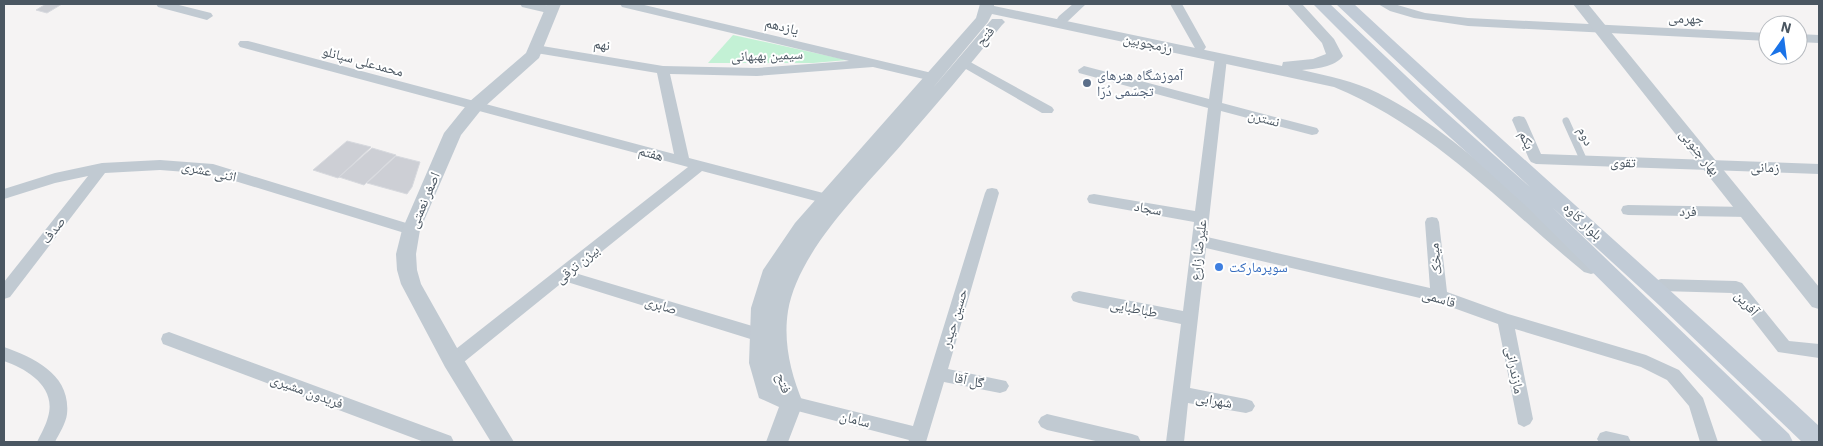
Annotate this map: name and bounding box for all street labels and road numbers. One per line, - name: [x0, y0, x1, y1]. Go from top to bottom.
- street label: جهرمی: [1668, 8, 1704, 28]
- street label: یازدهم: [763, 13, 801, 40]
- street label: فتح: [972, 22, 999, 50]
- street label: رزمجوبین: [1122, 29, 1174, 57]
- street label: نهم: [592, 34, 612, 55]
- street label: محمدعلی سپانلو: [320, 42, 406, 81]
- street label: سیمین بهبهانی: [731, 45, 803, 65]
- street label: نسترن: [1246, 105, 1282, 131]
- street label: دوم: [1573, 123, 1598, 149]
- street label: بهار جنوبی: [1676, 125, 1724, 179]
- street label: یکم: [1514, 128, 1539, 153]
- street label: هفتم: [636, 141, 665, 166]
- street label: تقوی: [1610, 153, 1636, 171]
- street label: اثنی عشری: [180, 156, 238, 186]
- street label: زمانی: [1750, 158, 1780, 176]
- street label: اصغر نعمتی: [404, 169, 444, 231]
- street label: سجاد: [1133, 197, 1163, 219]
- street label: بلوار کاوه: [1559, 198, 1607, 244]
- street label: فرد: [1679, 202, 1697, 220]
- street label: صدف: [37, 213, 69, 247]
- street label: علیرضا زارع: [1185, 218, 1212, 282]
- street label: بیژن ترقی: [551, 241, 603, 287]
- street label: میخک: [1424, 242, 1446, 276]
- street label: قاسمی: [1420, 285, 1458, 311]
- street label: حسین حیدر: [936, 286, 972, 351]
- street label: آفرین: [1731, 287, 1763, 320]
- street label: صابری: [643, 292, 679, 318]
- street label: طباطبایی: [1109, 295, 1159, 321]
- street label: مازندرانی: [1502, 345, 1528, 395]
- street label: گل آقا: [952, 368, 986, 392]
- street label: فریدون مشیری: [268, 370, 346, 413]
- street label: فتح: [771, 370, 796, 396]
- street label: شهرابی: [1194, 388, 1234, 412]
- street label: سامان: [838, 407, 872, 431]

